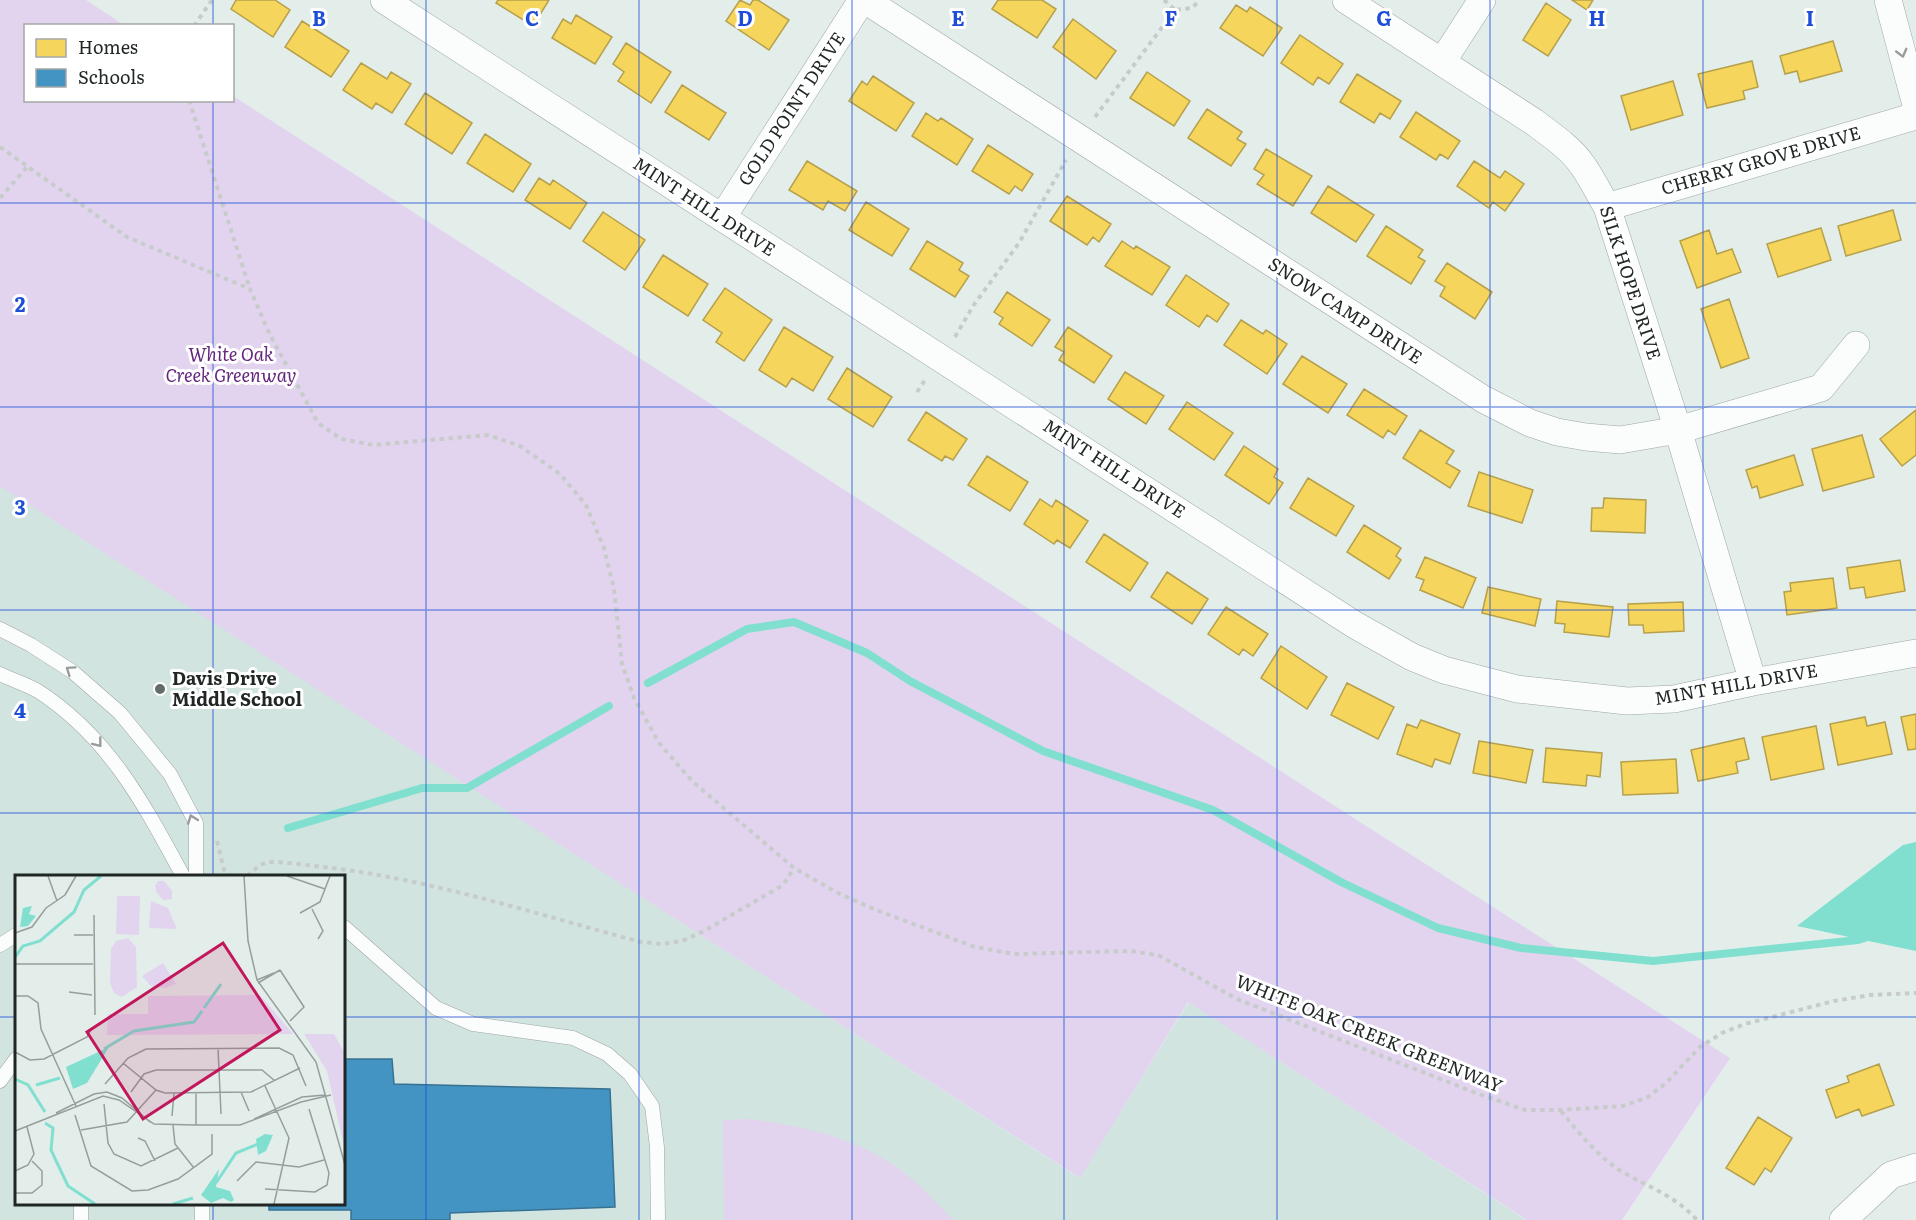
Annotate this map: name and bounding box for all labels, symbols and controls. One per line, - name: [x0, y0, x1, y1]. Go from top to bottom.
- text: B: [312, 2, 326, 32]
- text: C: [525, 2, 539, 32]
- text: D: [737, 2, 753, 32]
- text: E: [951, 2, 965, 32]
- text: F: [1165, 2, 1178, 32]
- text: G: [1376, 2, 1392, 32]
- text: H: [1589, 2, 1605, 32]
- text: I: [1806, 2, 1814, 32]
- legend: [24, 24, 234, 102]
- street label: GOLD POINT DRIVE: [731, 26, 851, 191]
- text: Homes: [78, 33, 138, 60]
- one-way arrow: [1895, 47, 1907, 57]
- text: Schools: [78, 63, 144, 90]
- street label: CHERRY GROVE DRIVE: [1658, 118, 1864, 201]
- street label: MINT HILL DRIVE: [628, 149, 781, 262]
- street label: SILK HOPE DRIVE: [1594, 202, 1669, 363]
- street label: SNOW CAMP DRIVE: [1263, 250, 1428, 370]
- text: 2: [15, 288, 26, 318]
- park label: White Oak Creek Greenway: [165, 340, 297, 388]
- street label: MINT HILL DRIVE: [1038, 411, 1191, 524]
- text: 3: [14, 491, 26, 521]
- street label: MINT HILL DRIVE: [1652, 656, 1819, 711]
- place label: Davis Drive Middle School: [172, 664, 302, 712]
- one-way arrow: [65, 667, 76, 678]
- marker: Davis Drive Middle School: [153, 682, 167, 696]
- text: 4: [14, 694, 26, 724]
- one-way arrow: [91, 736, 102, 747]
- one-way arrow: [187, 814, 199, 825]
- inset map: [15, 875, 345, 1205]
- street label: WHITE OAK CREEK GREENWAY: [1232, 967, 1507, 1099]

